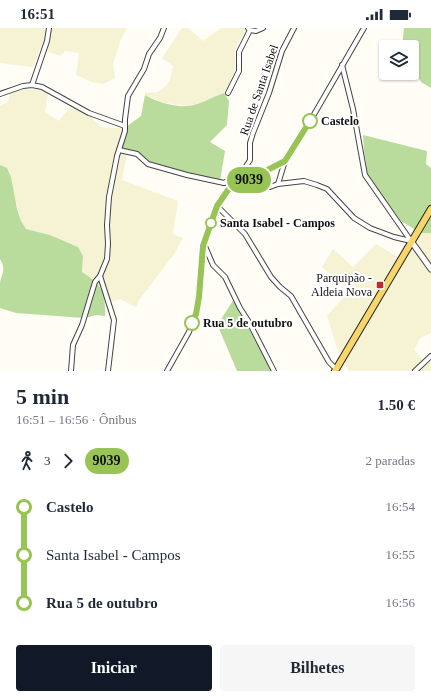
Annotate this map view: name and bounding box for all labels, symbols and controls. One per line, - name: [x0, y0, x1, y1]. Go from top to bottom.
- text: 16:51: [20, 6, 55, 22]
- map controls: [379, 40, 419, 80]
- button: layers: [379, 40, 419, 80]
- street label: Rua de Santa Isabel: [237, 42, 281, 137]
- marker: Castelo: [302, 113, 318, 129]
- place label: Castelo: [321, 114, 359, 128]
- line badge: 9039: [221, 167, 277, 193]
- text: 9039: [235, 172, 263, 187]
- place label: Santa Isabel - Campos: [220, 216, 335, 230]
- marker: Santa Isabel - Campos: [205, 217, 217, 229]
- place label: Parquipão - Aldeia Nova: [311, 271, 373, 299]
- marker: Parquipão - Aldeia Nova: [375, 280, 385, 290]
- marker: Rua 5 de outubro: [184, 315, 200, 331]
- place label: Rua 5 de outubro: [203, 316, 292, 330]
- text: 5 min: [16, 384, 69, 409]
- text: 1.50 €: [378, 397, 415, 413]
- text: 16:51 – 16:56 · Ônibus: [16, 412, 137, 427]
- icon: walk: [16, 450, 38, 472]
- icon: forward: [57, 450, 79, 472]
- text: 3: [44, 453, 51, 468]
- text: 9039: [93, 453, 121, 468]
- text: 2 paradas: [366, 453, 415, 468]
- text: Castelo: [46, 499, 94, 515]
- text: 16:54: [385, 499, 415, 514]
- text: Santa Isabel - Campos: [46, 547, 181, 563]
- text: 16:55: [385, 547, 415, 562]
- text: Rua 5 de outubro: [46, 595, 158, 611]
- text: 16:56: [385, 595, 415, 610]
- button: Iniciar: [16, 645, 212, 691]
- button: Bilhetes: [220, 645, 415, 691]

